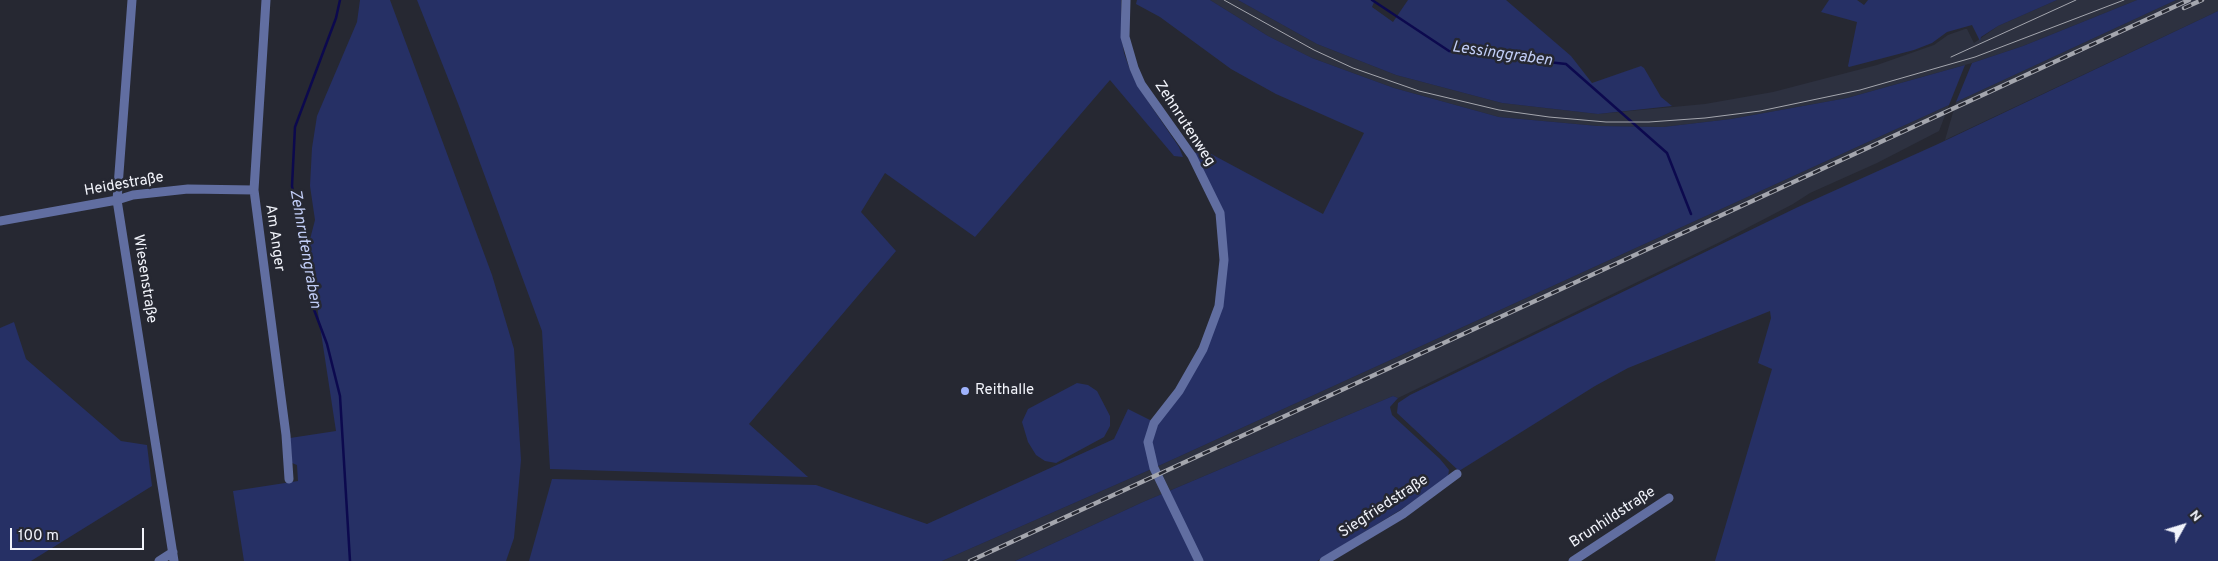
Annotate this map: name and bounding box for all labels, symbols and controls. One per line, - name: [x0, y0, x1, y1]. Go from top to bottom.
- water label: Lessinggraben: [1451, 38, 1553, 72]
- street label: Zehnrutenweg: [1150, 78, 1218, 170]
- street label: Heidestraße: [83, 169, 165, 201]
- water label: Zehnrutengraben: [284, 188, 324, 310]
- street label: Am Anger: [260, 203, 288, 273]
- street label: Wiesenstraße: [128, 233, 160, 325]
- place label: Reithalle: [975, 382, 1034, 400]
- marker: Reithalle: [959, 385, 971, 397]
- street label: Siegfriedstraße: [1336, 471, 1432, 543]
- street label: Brunhildstraße: [1567, 484, 1659, 552]
- north arrow: [2158, 501, 2208, 551]
- text: N: [2185, 507, 2205, 526]
- scale bar: [12, 518, 146, 550]
- text: 100 m: [18, 527, 59, 546]

